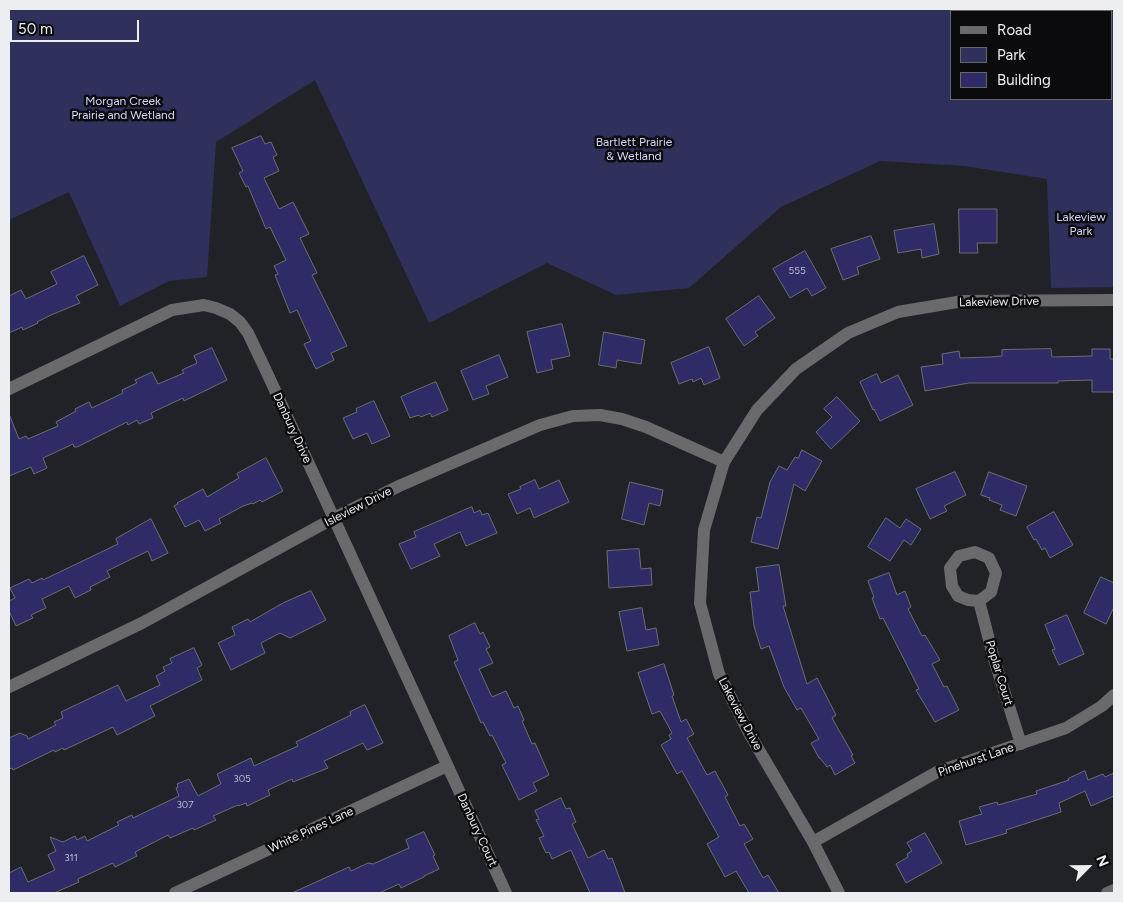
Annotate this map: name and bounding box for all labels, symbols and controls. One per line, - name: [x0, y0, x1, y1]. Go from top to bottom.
- scale bar: [12, 10, 141, 42]
- legend: [950, 10, 1113, 100]
- text: 50 m: [18, 20, 53, 38]
- text: Road: [997, 21, 1032, 39]
- text: Park: [997, 46, 1026, 64]
- text: Building: [997, 71, 1051, 89]
- park label: Morgan Creek Prairie and Wetland: [71, 94, 175, 122]
- park label: Bartlett Prairie & Wetland: [596, 135, 672, 163]
- park label: Lakeview Park: [1056, 210, 1106, 238]
- house number: 555: [788, 265, 806, 277]
- street label: Lakeview Drive: [959, 294, 1039, 310]
- street label: Danbury Drive: [269, 391, 315, 465]
- street label: Isleview Drive: [322, 484, 394, 530]
- street label: Poplar Court: [982, 639, 1016, 707]
- street label: Lakeview Drive: [715, 675, 765, 753]
- street label: Pinehurst Lane: [936, 740, 1016, 780]
- house number: 305: [233, 773, 251, 785]
- street label: Danbury Court: [454, 791, 500, 869]
- house number: 307: [176, 799, 194, 811]
- street label: White Pines Lane: [266, 804, 356, 856]
- north arrow: [1063, 842, 1113, 892]
- house number: 311: [64, 852, 78, 864]
- text: N: [1092, 853, 1112, 869]

